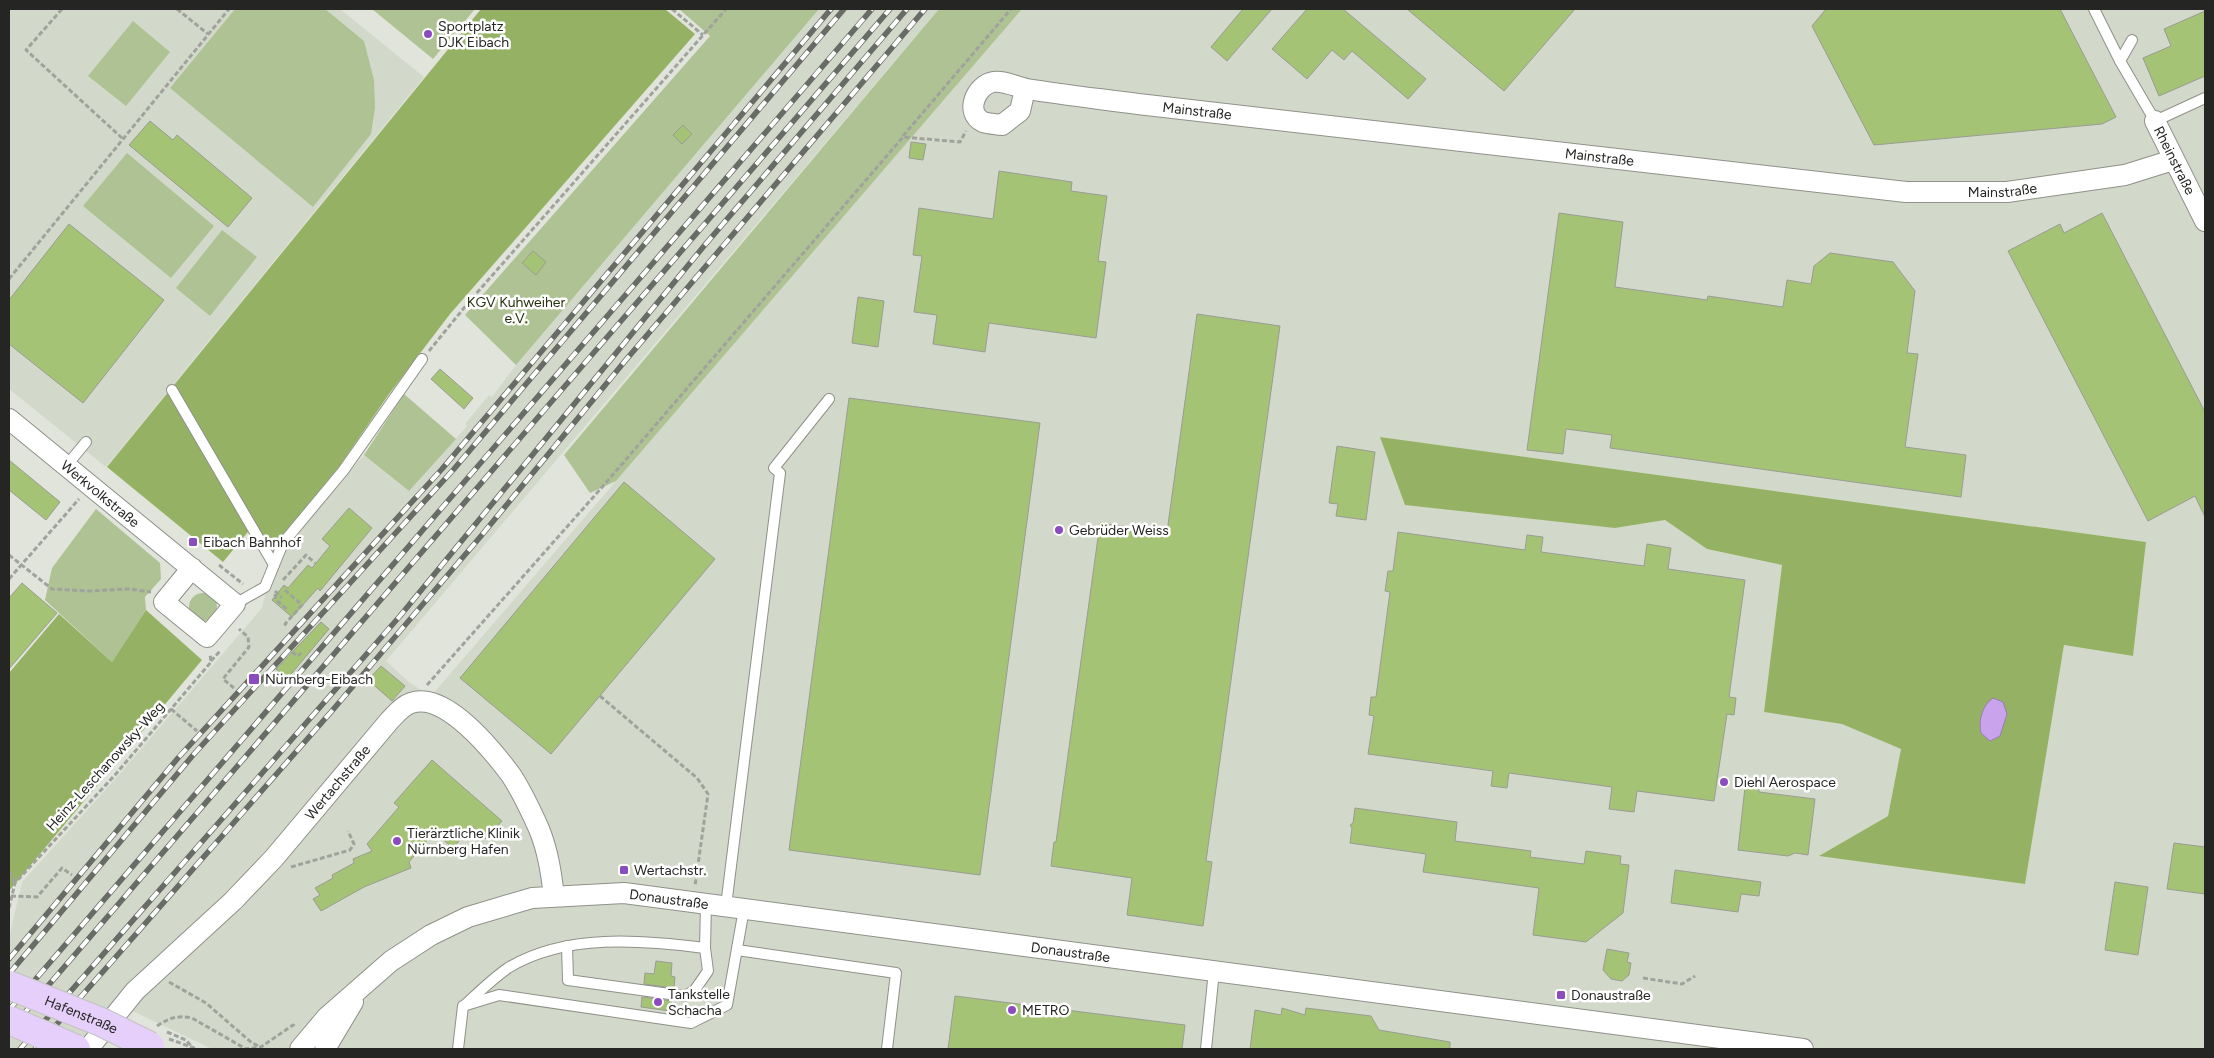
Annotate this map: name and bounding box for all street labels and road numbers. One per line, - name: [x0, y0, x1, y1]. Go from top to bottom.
- street label: Mainstraße: [1162, 99, 1233, 124]
- street label: Rheinstraße: [2150, 123, 2199, 198]
- street label: Mainstraße: [1564, 145, 1635, 170]
- street label: Mainstraße: [1968, 180, 2038, 201]
- street label: Werkvolkstraße: [57, 457, 143, 531]
- street label: Heinz-Leschanowsky-Weg: [43, 698, 168, 834]
- street label: Wertachstraße: [302, 742, 374, 823]
- street label: Donaustraße: [628, 886, 710, 913]
- street label: Donaustraße: [1030, 939, 1111, 966]
- street label: Hafenstraße: [42, 992, 121, 1038]

